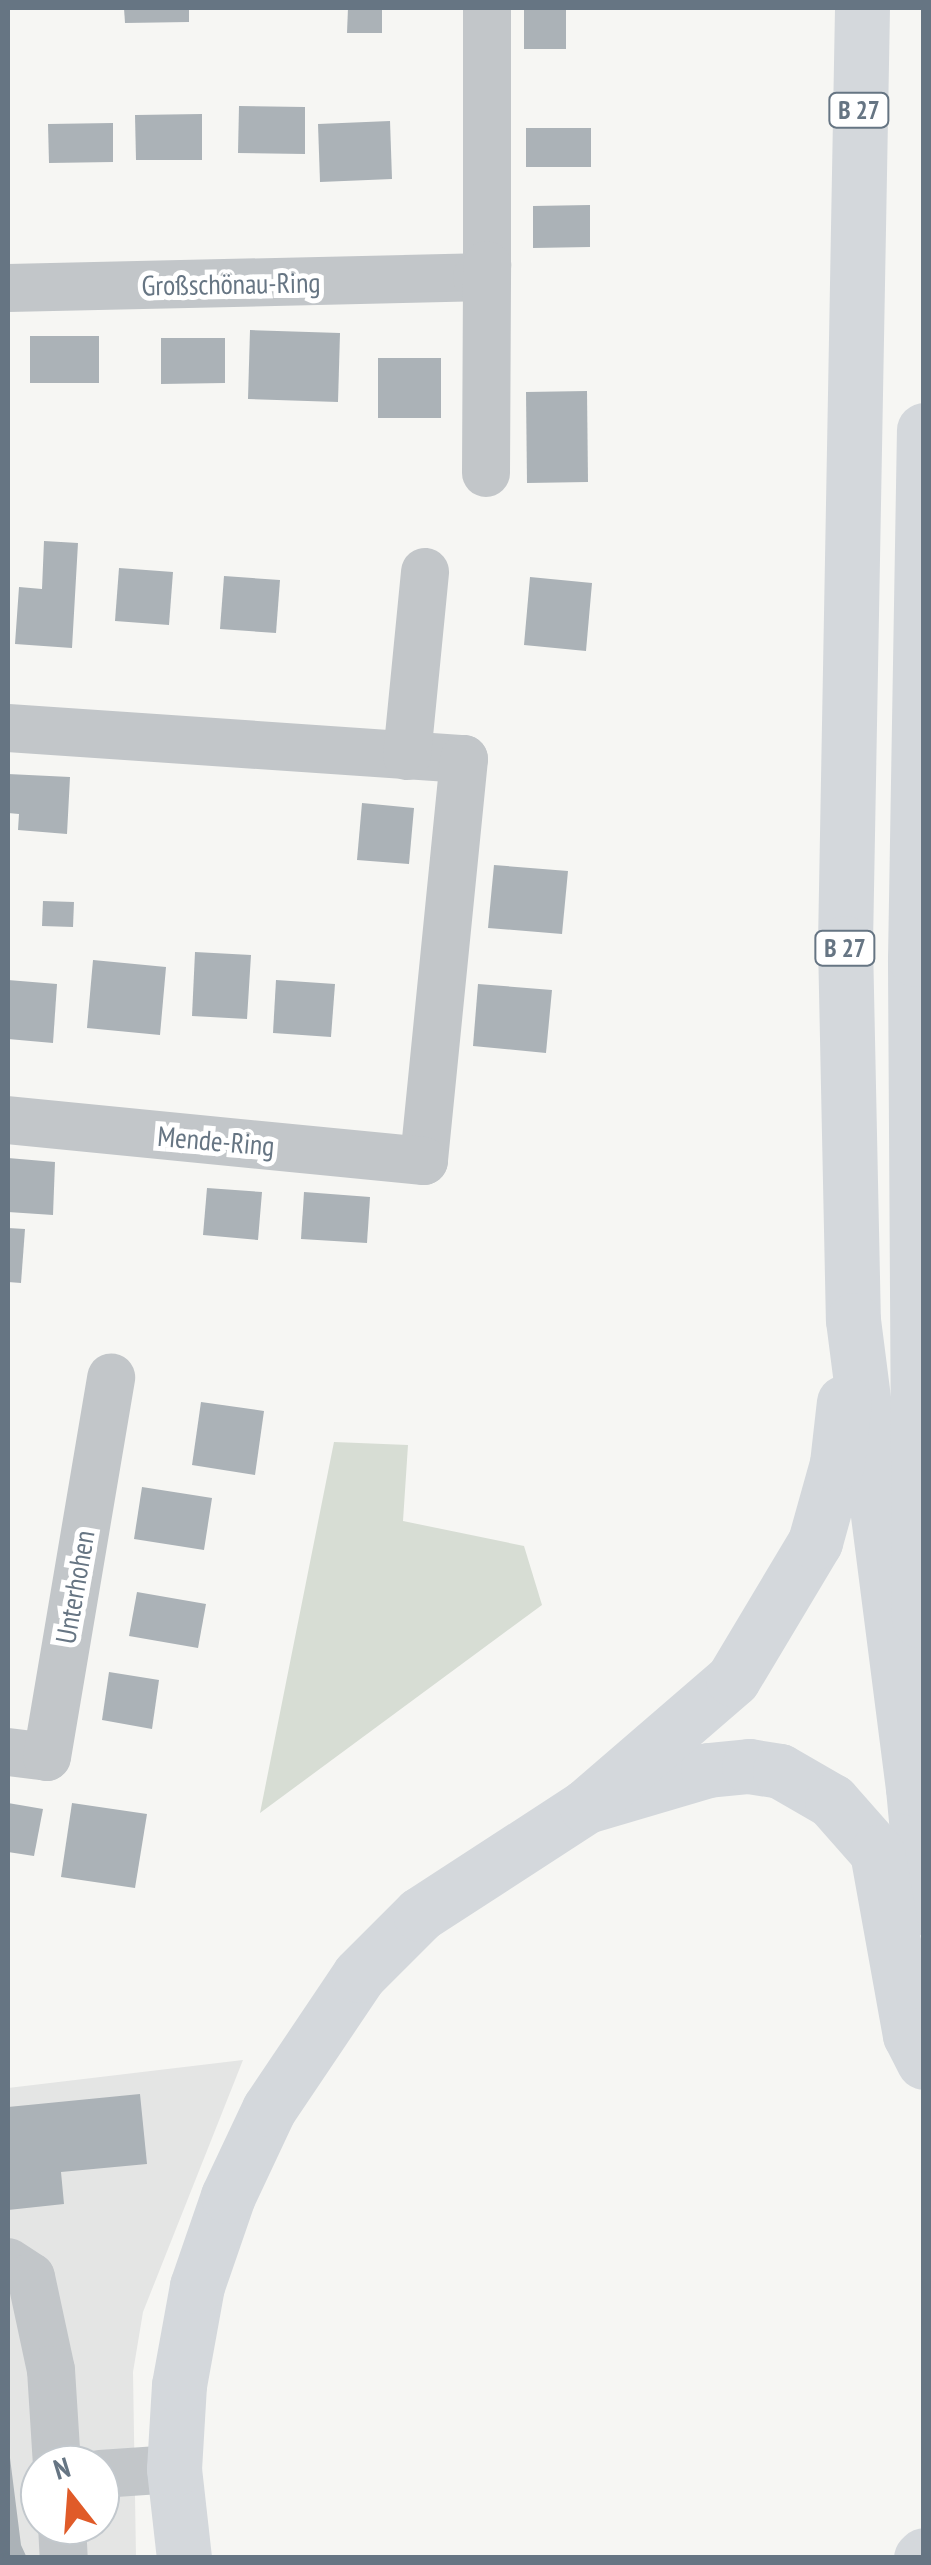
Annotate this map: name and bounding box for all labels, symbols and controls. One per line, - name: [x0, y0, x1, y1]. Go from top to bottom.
- road number: B 27: [826, 90, 892, 130]
- street label: Großschönau-Ring: [141, 266, 321, 302]
- road number: B 27: [812, 928, 878, 968]
- street label: Mende-Ring: [156, 1119, 276, 1163]
- street label: Unterhohen: [49, 1528, 101, 1646]
- north arrow: [20, 2445, 120, 2545]
- text: N: [49, 2448, 74, 2488]

